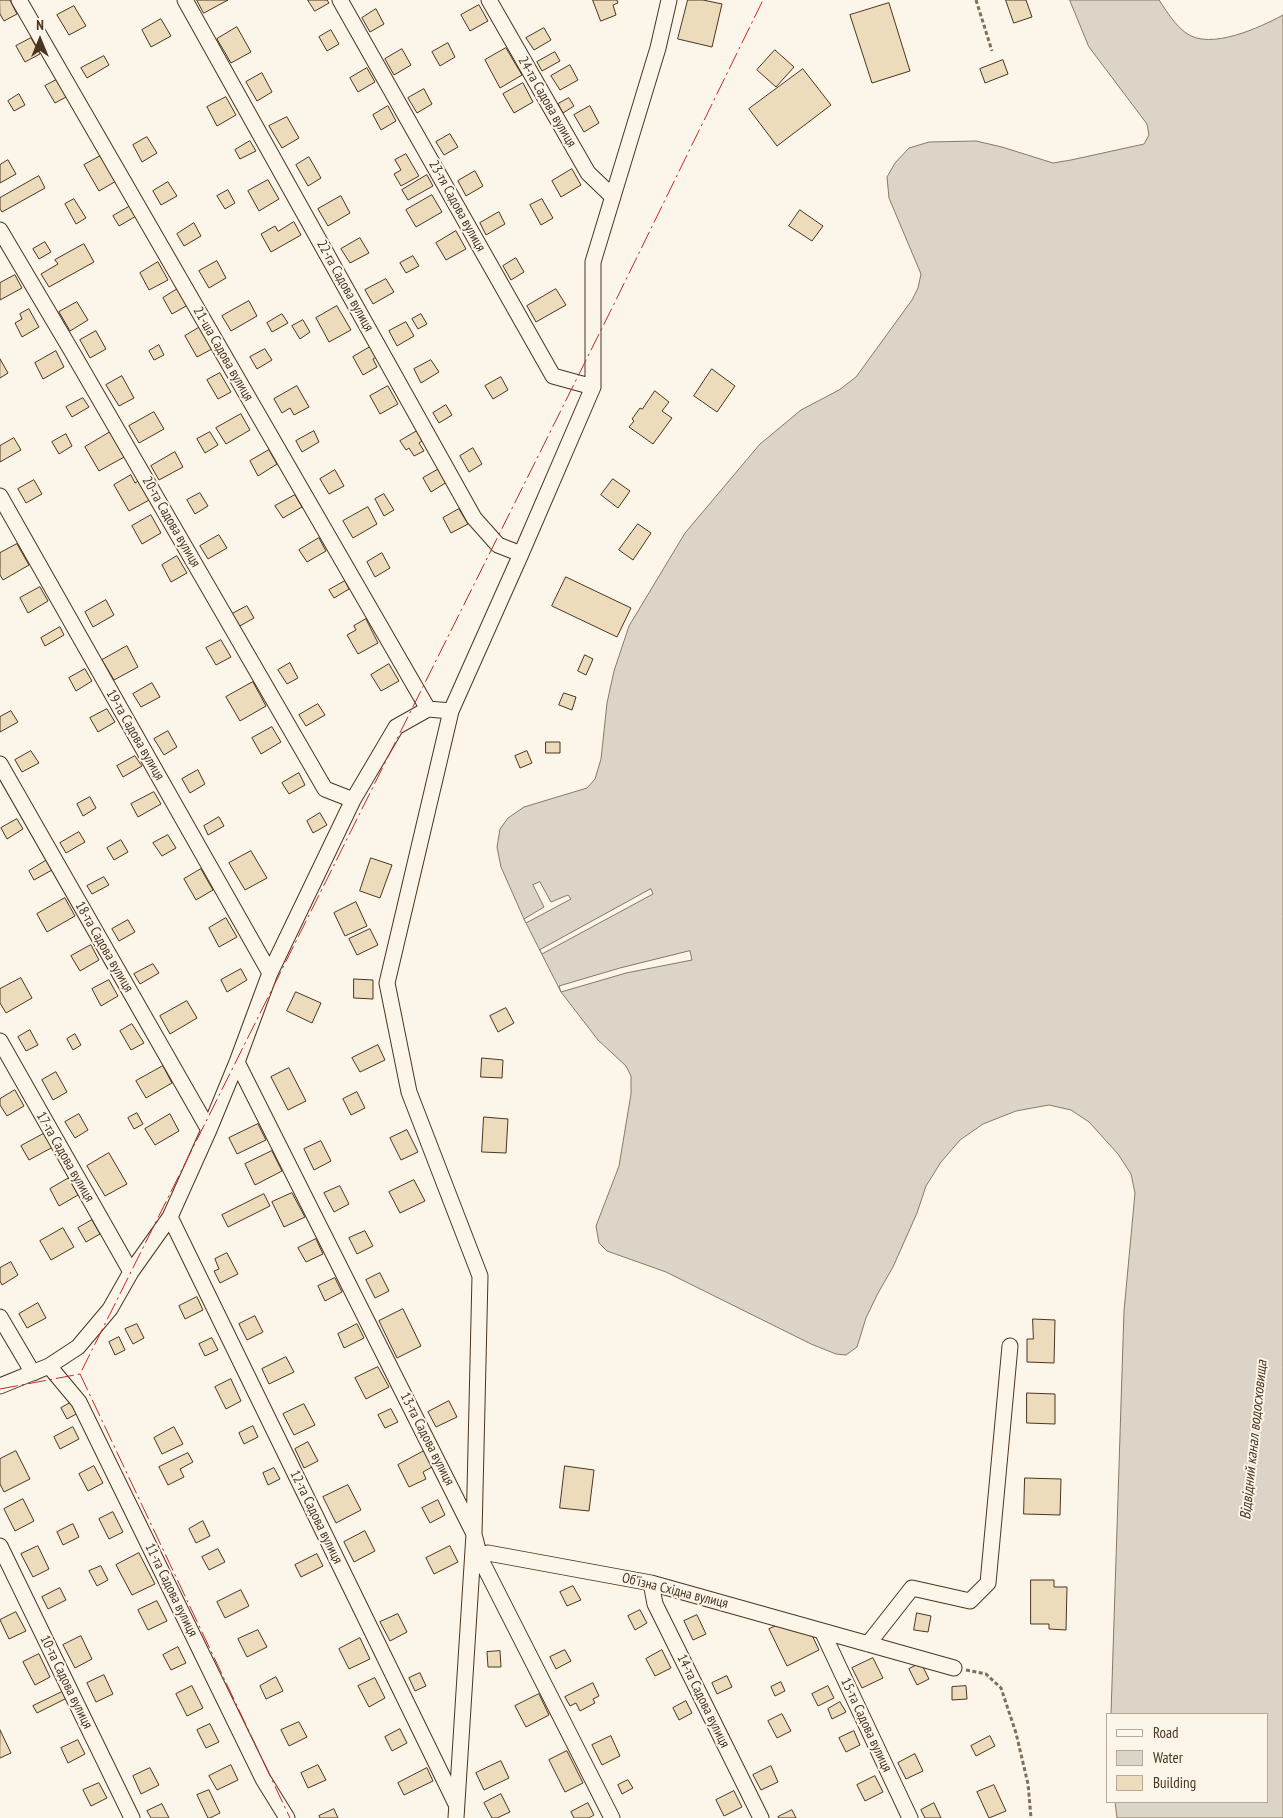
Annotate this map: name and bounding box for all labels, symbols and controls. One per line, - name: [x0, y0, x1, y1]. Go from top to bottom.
- north arrow: [15, 15, 65, 65]
- text: N: [36, 16, 44, 34]
- street label: 24-та Садова вулиця: [514, 54, 580, 150]
- street label: 23-тя Садова вулиця: [425, 157, 489, 255]
- street label: 22-га Садова вулиця: [313, 237, 377, 335]
- street label: 21-ша Садова вулиця: [189, 304, 257, 404]
- street label: 20-та Садова вулиця: [138, 474, 204, 570]
- street label: 19-та Садова вулиця: [102, 687, 168, 783]
- street label: 18-та Садова вулиця: [71, 899, 137, 995]
- street label: 17-та Садова вулиця: [32, 1109, 98, 1205]
- water label: Відвідний канал водосховища: [1237, 1359, 1271, 1521]
- street label: 13-та Садова вулиця: [396, 1390, 458, 1488]
- street label: 12-та Садова вулиця: [286, 1467, 346, 1567]
- street label: 11-та Садова вулиця: [141, 1540, 201, 1640]
- street label: Обʼїзна Східна вулиця: [620, 1570, 730, 1612]
- street label: 10-та Садова вулиця: [36, 1632, 96, 1732]
- street label: 14-та Садова вулиця: [673, 1651, 733, 1751]
- street label: 15-та Садова вулиця: [837, 1675, 895, 1775]
- legend: [1106, 1713, 1268, 1803]
- text: Road: [1153, 1723, 1179, 1742]
- text: Water: [1153, 1748, 1183, 1767]
- text: Building: [1153, 1773, 1196, 1792]

